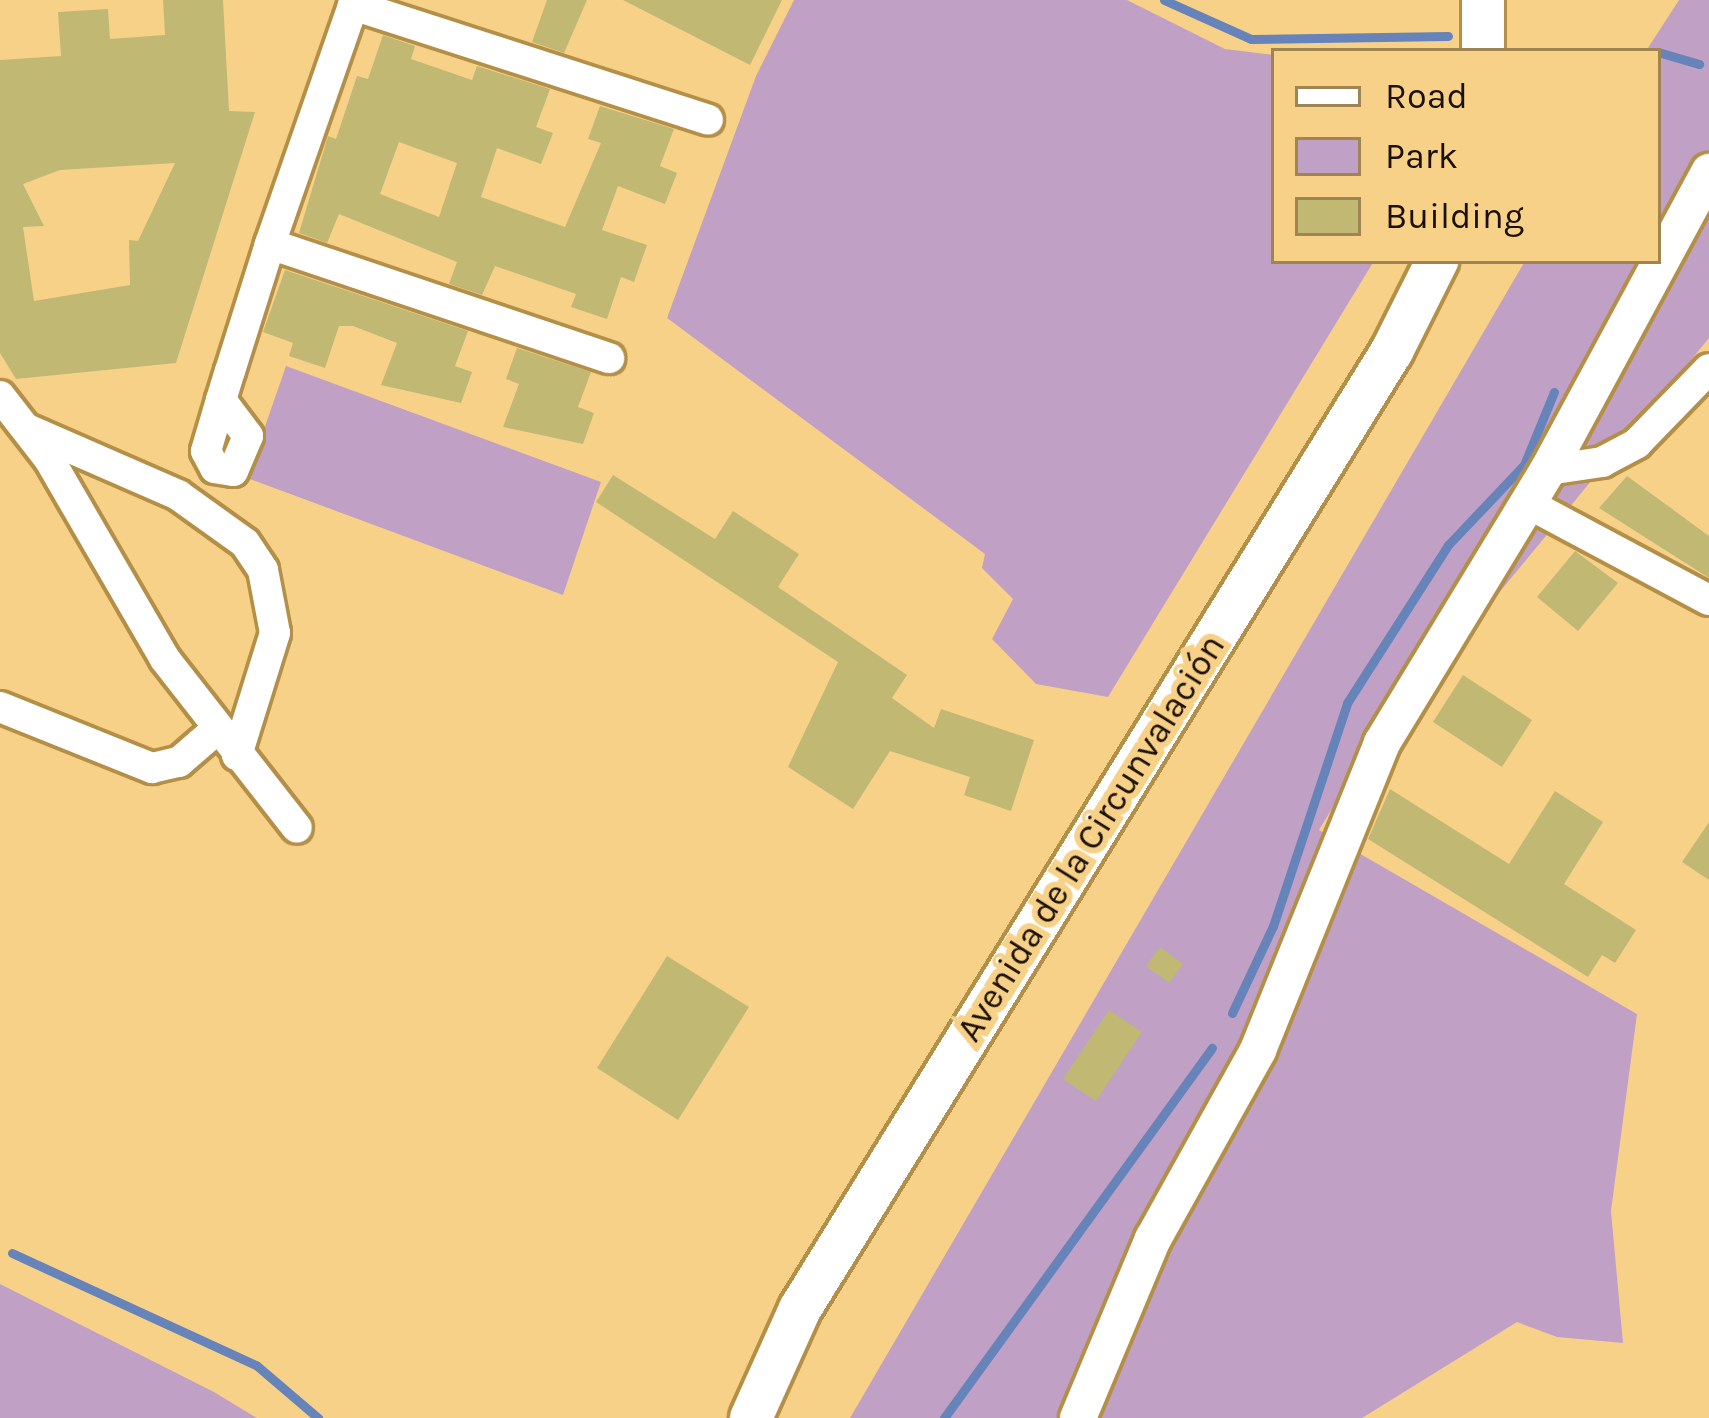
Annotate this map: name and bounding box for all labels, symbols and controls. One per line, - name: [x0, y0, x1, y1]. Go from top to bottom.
- legend: [1271, 48, 1661, 264]
- text: Road: [1385, 75, 1468, 117]
- text: Park: [1385, 135, 1458, 177]
- text: Building: [1385, 195, 1524, 237]
- street label: Avenida de la Circunvalación: [948, 626, 1234, 1050]

